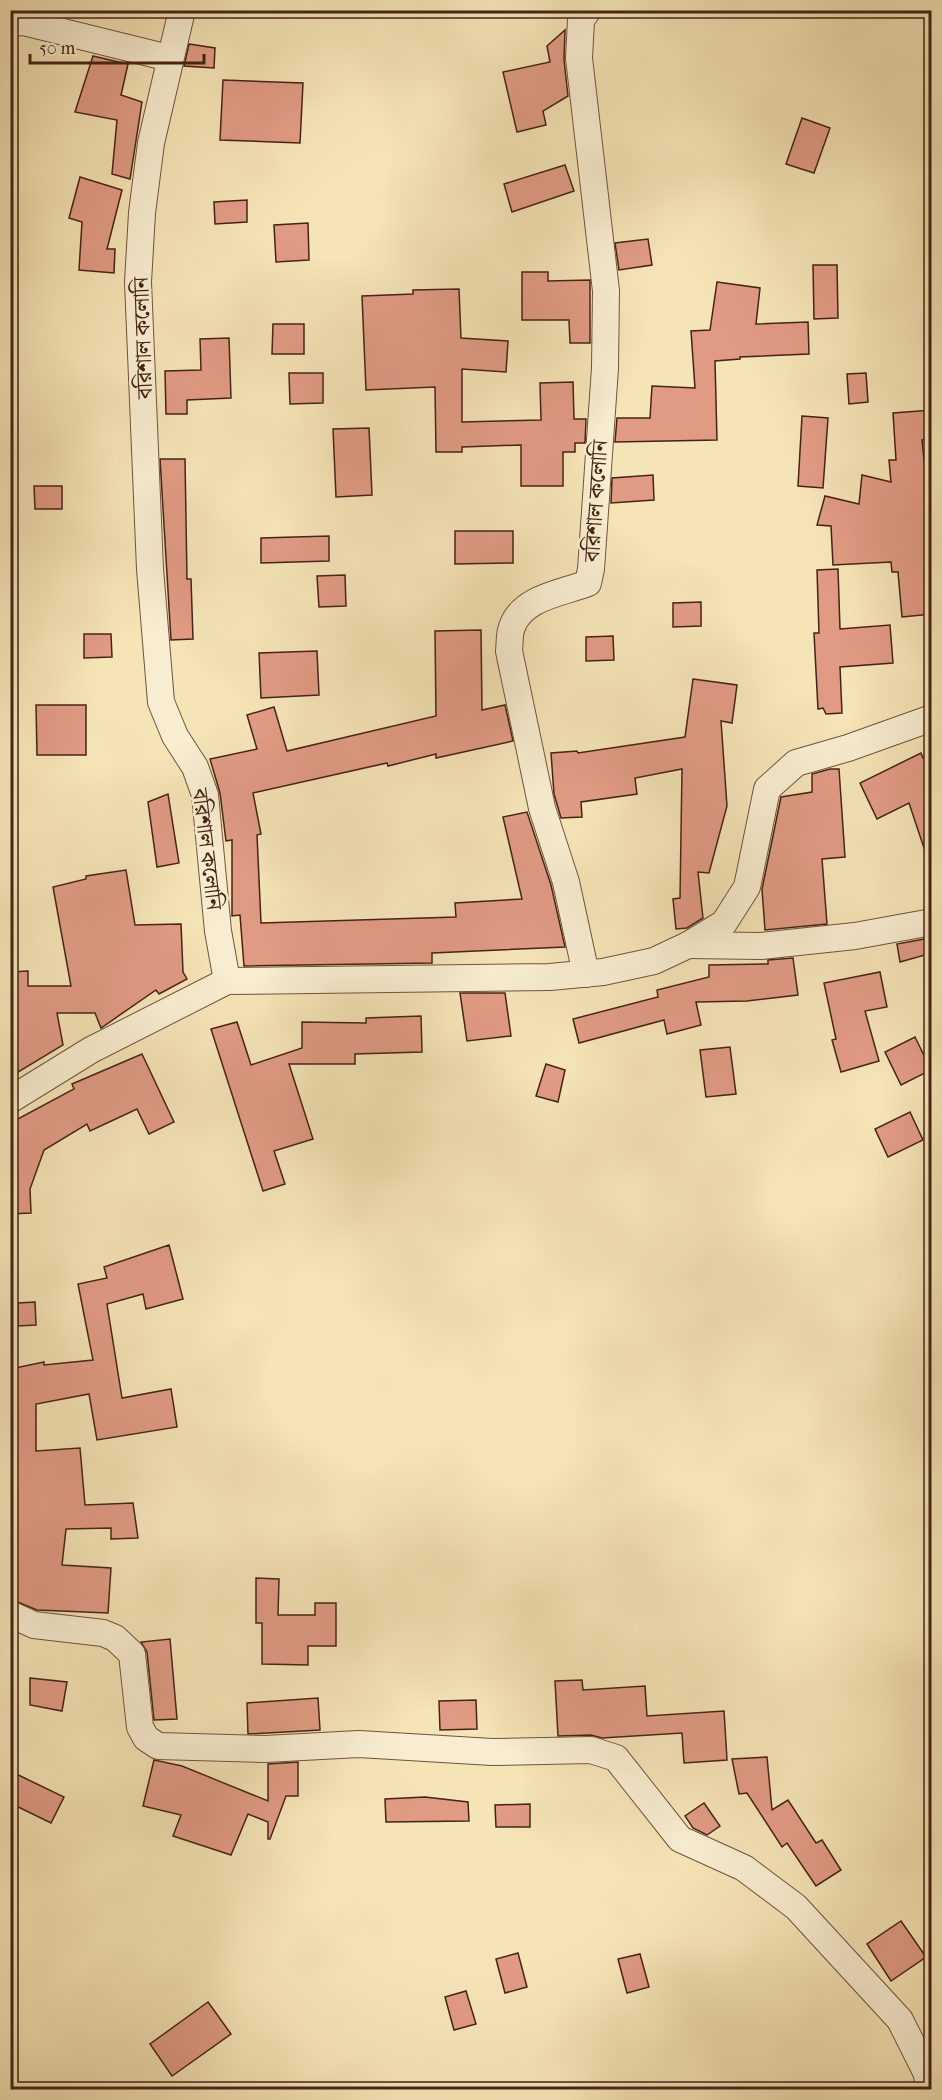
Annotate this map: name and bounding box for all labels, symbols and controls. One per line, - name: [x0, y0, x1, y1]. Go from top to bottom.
- scale bar: [30, 27, 204, 65]
- text: 50 m: [39, 38, 76, 59]
- street label: বরিশাল কলোনি: [127, 275, 158, 401]
- street label: বরিশাল কলোনি: [578, 438, 613, 564]
- street label: বরিশাল কলোনি: [187, 786, 229, 913]

